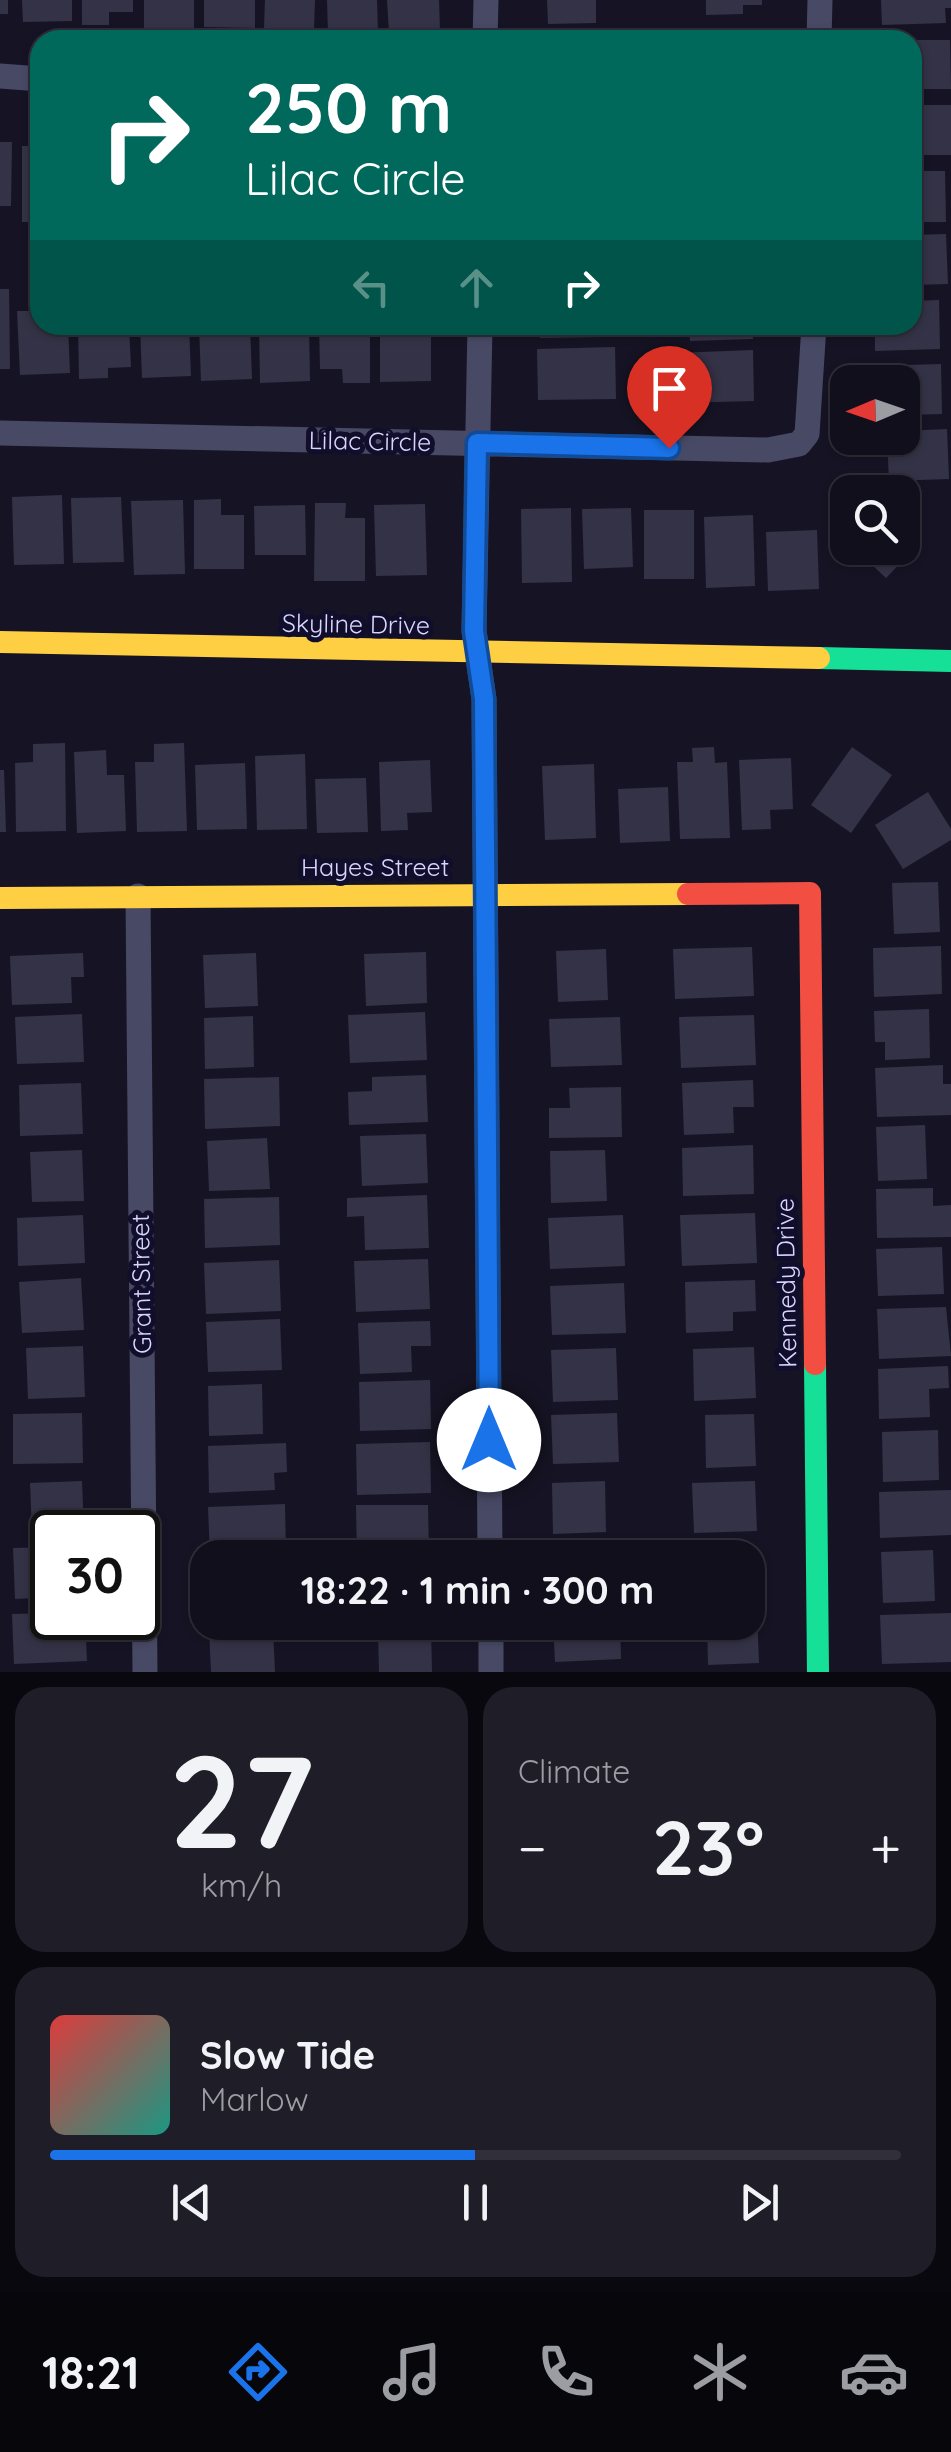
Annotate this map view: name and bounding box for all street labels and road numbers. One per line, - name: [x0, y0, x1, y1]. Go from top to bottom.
- street label: Lilac Circle: [308, 424, 432, 457]
- street label: Skyline Drive: [282, 607, 430, 640]
- street label: Hayes Street: [301, 851, 449, 882]
- street label: Kennedy Drive: [769, 1198, 802, 1368]
- street label: Grant Street: [124, 1214, 157, 1354]

